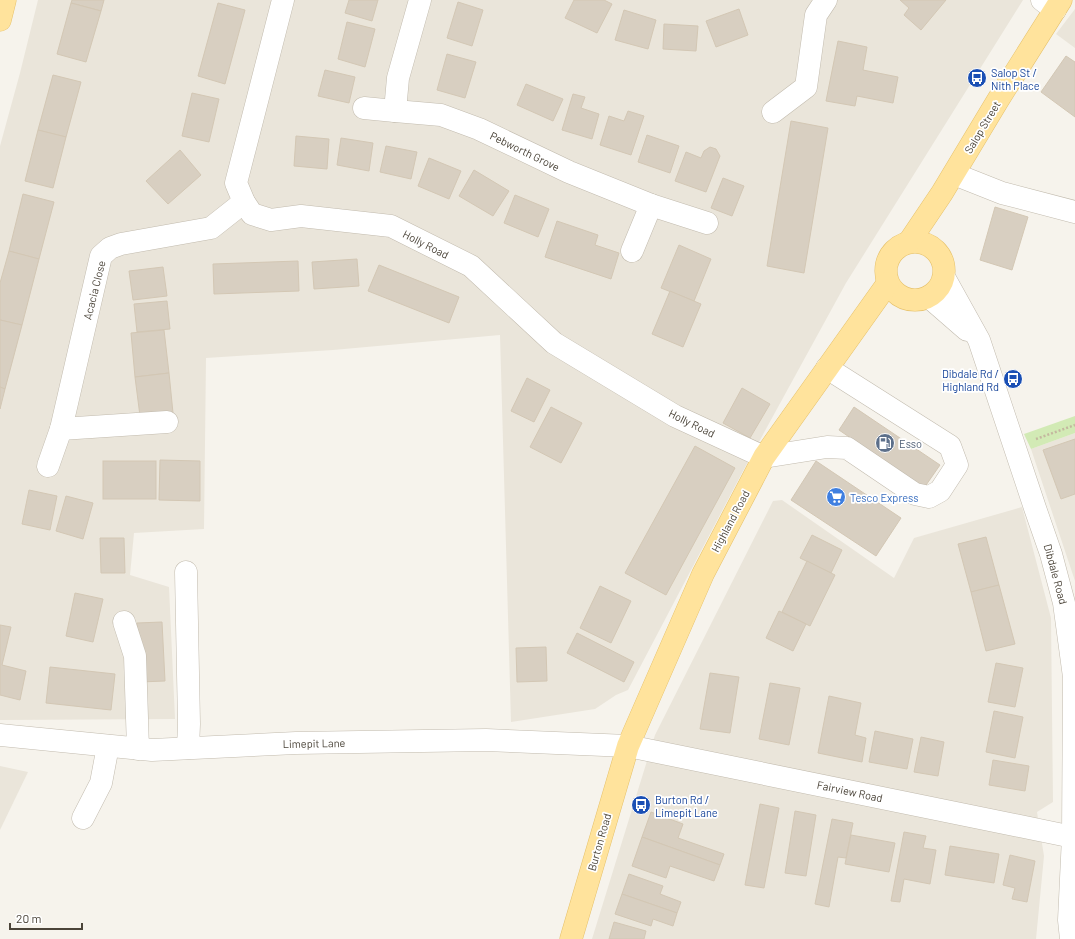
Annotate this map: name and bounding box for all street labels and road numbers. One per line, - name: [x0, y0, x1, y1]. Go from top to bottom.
- street label: Salop Street: [961, 98, 1003, 156]
- street label: Pebworth Grove: [488, 129, 562, 173]
- street label: Holly Road: [401, 227, 451, 261]
- street label: Acacia Close: [80, 259, 108, 321]
- street label: Holly Road: [667, 406, 717, 440]
- street label: Highland Road: [708, 488, 752, 554]
- street label: Dibdale Road: [1042, 542, 1070, 606]
- street label: Limepit Lane: [283, 736, 346, 750]
- street label: Fairview Road: [816, 778, 884, 804]
- street label: Burton Road: [585, 812, 613, 872]

